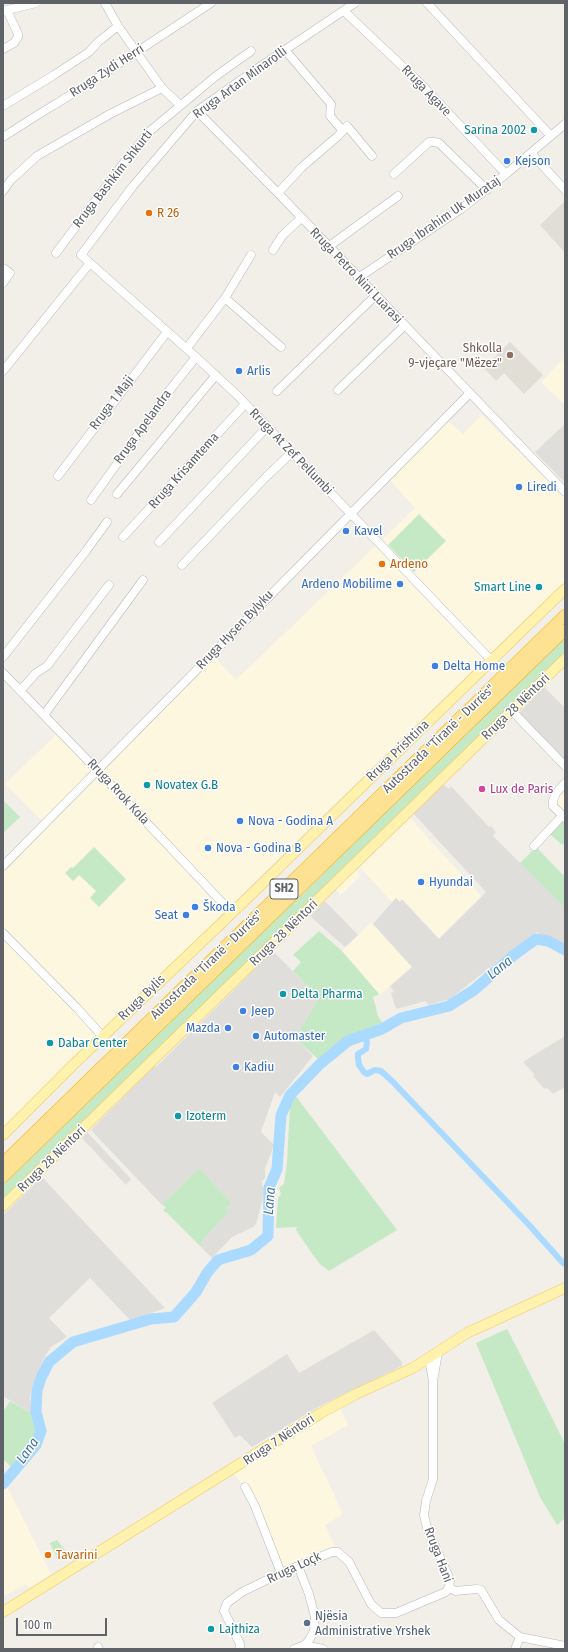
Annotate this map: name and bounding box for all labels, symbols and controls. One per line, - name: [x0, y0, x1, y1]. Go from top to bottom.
- street label: Rruga Zydi Herri: [67, 41, 147, 101]
- street label: Rruga Artan Minarolli: [190, 44, 290, 122]
- street label: Rruga Agave: [398, 62, 454, 120]
- place label: Sarina 2002: [464, 122, 526, 138]
- marker: Sarina 2002: [529, 125, 539, 135]
- street label: Rruga Bashkim Shkurti: [70, 127, 156, 231]
- place label: Kejson: [515, 153, 551, 169]
- marker: Kejson: [502, 156, 512, 166]
- street label: Rruga Ibrahim Uk Murataj: [384, 173, 504, 263]
- place label: R 26: [157, 205, 179, 221]
- marker: R 26: [144, 208, 154, 218]
- street label: Rruga Petro Nini Luarasi: [306, 225, 406, 327]
- place label: Shkolla 9-vjeçare "Mëzez": [408, 340, 502, 371]
- marker: Shkolla 9-vjeçare "Mëzez": [505, 350, 515, 360]
- place label: Arlis: [247, 363, 271, 379]
- marker: Arlis: [234, 366, 244, 376]
- street label: Rruga 1 Maji: [87, 373, 137, 433]
- street label: Rruga Apelandra: [111, 387, 175, 467]
- street label: Rruga At Zef Pellumbi: [246, 406, 336, 498]
- street label: Rruga Krisamtema: [146, 430, 222, 512]
- place label: Liredi: [527, 479, 557, 495]
- marker: Liredi: [514, 482, 524, 492]
- place label: Kavel: [354, 523, 383, 539]
- marker: Kavel: [341, 526, 351, 536]
- place label: Ardeno: [390, 556, 428, 572]
- marker: Ardeno: [377, 559, 387, 569]
- place label: Ardeno Mobilime: [301, 576, 392, 592]
- marker: Ardeno Mobilime: [395, 579, 405, 589]
- place label: Smart Line: [474, 579, 531, 595]
- marker: Smart Line: [534, 582, 544, 592]
- street label: Rruga Hysen Bylyku: [193, 587, 277, 673]
- place label: Delta Home: [443, 658, 505, 674]
- marker: Delta Home: [430, 661, 440, 671]
- street label: Rruga 28 Nëntori: [479, 671, 553, 743]
- street label: Autostrada "Tiranë - Durrës": [380, 681, 498, 797]
- street label: Rruga Prishtina: [363, 717, 433, 785]
- street label: Rruga Rrok Kola: [84, 756, 152, 828]
- place label: Novatex G.B: [155, 777, 218, 793]
- marker: Novatex G.B: [142, 780, 152, 790]
- place label: Lux de Paris: [490, 781, 553, 797]
- marker: Lux de Paris: [477, 784, 487, 794]
- place label: Nova - Godina A: [248, 813, 333, 829]
- marker: Nova - Godina A: [235, 816, 245, 826]
- place label: Nova - Godina B: [216, 840, 301, 856]
- marker: Nova - Godina B: [203, 843, 213, 853]
- place label: Hyundai: [429, 874, 473, 890]
- marker: Hyundai: [416, 877, 426, 887]
- road number: SH2: [270, 879, 298, 899]
- street label: Rruga 28 Nëntori: [247, 897, 321, 969]
- place label: Škoda: [203, 899, 236, 915]
- marker: Škoda: [190, 902, 200, 912]
- street label: Autostrada "Tiranë - Durrës": [148, 907, 266, 1023]
- place label: Seat: [155, 907, 178, 923]
- marker: Seat: [181, 910, 191, 920]
- water label: Lana: [484, 953, 516, 983]
- street label: Rruga Bylis: [115, 972, 169, 1024]
- place label: Delta Pharma: [291, 986, 363, 1002]
- marker: Delta Pharma: [278, 989, 288, 999]
- place label: Jeep: [251, 1003, 274, 1019]
- marker: Jeep: [238, 1006, 248, 1016]
- place label: Mazda: [186, 1020, 220, 1036]
- marker: Mazda: [223, 1023, 233, 1033]
- place label: Automaster: [264, 1028, 325, 1044]
- marker: Automaster: [251, 1031, 261, 1041]
- place label: Dabar Center: [58, 1035, 127, 1051]
- marker: Dabar Center: [45, 1038, 55, 1048]
- place label: Kadiu: [244, 1059, 274, 1075]
- marker: Kadiu: [231, 1062, 241, 1072]
- place label: Izoterm: [186, 1108, 226, 1124]
- marker: Izoterm: [173, 1111, 183, 1121]
- street label: Rruga 28 Nëntori: [15, 1123, 89, 1195]
- water label: Lana: [260, 1186, 280, 1216]
- street label: Rruga 7 Nëntori: [240, 1411, 318, 1469]
- water label: Lana: [13, 1435, 43, 1467]
- street label: Rruga Hani: [420, 1525, 456, 1585]
- place label: Tavarini: [56, 1547, 97, 1563]
- street label: Rruga Loçk: [265, 1549, 323, 1587]
- marker: Tavarini: [43, 1550, 53, 1560]
- place label: Njësia Administrative Yrshek: [315, 1608, 430, 1639]
- scale bar: [18, 1610, 109, 1636]
- text: 100 m: [23, 1618, 52, 1632]
- marker: Njësia Administrative Yrshek: [302, 1618, 312, 1628]
- place label: Lajthiza: [219, 1621, 260, 1637]
- marker: Lajthiza: [206, 1624, 216, 1634]

